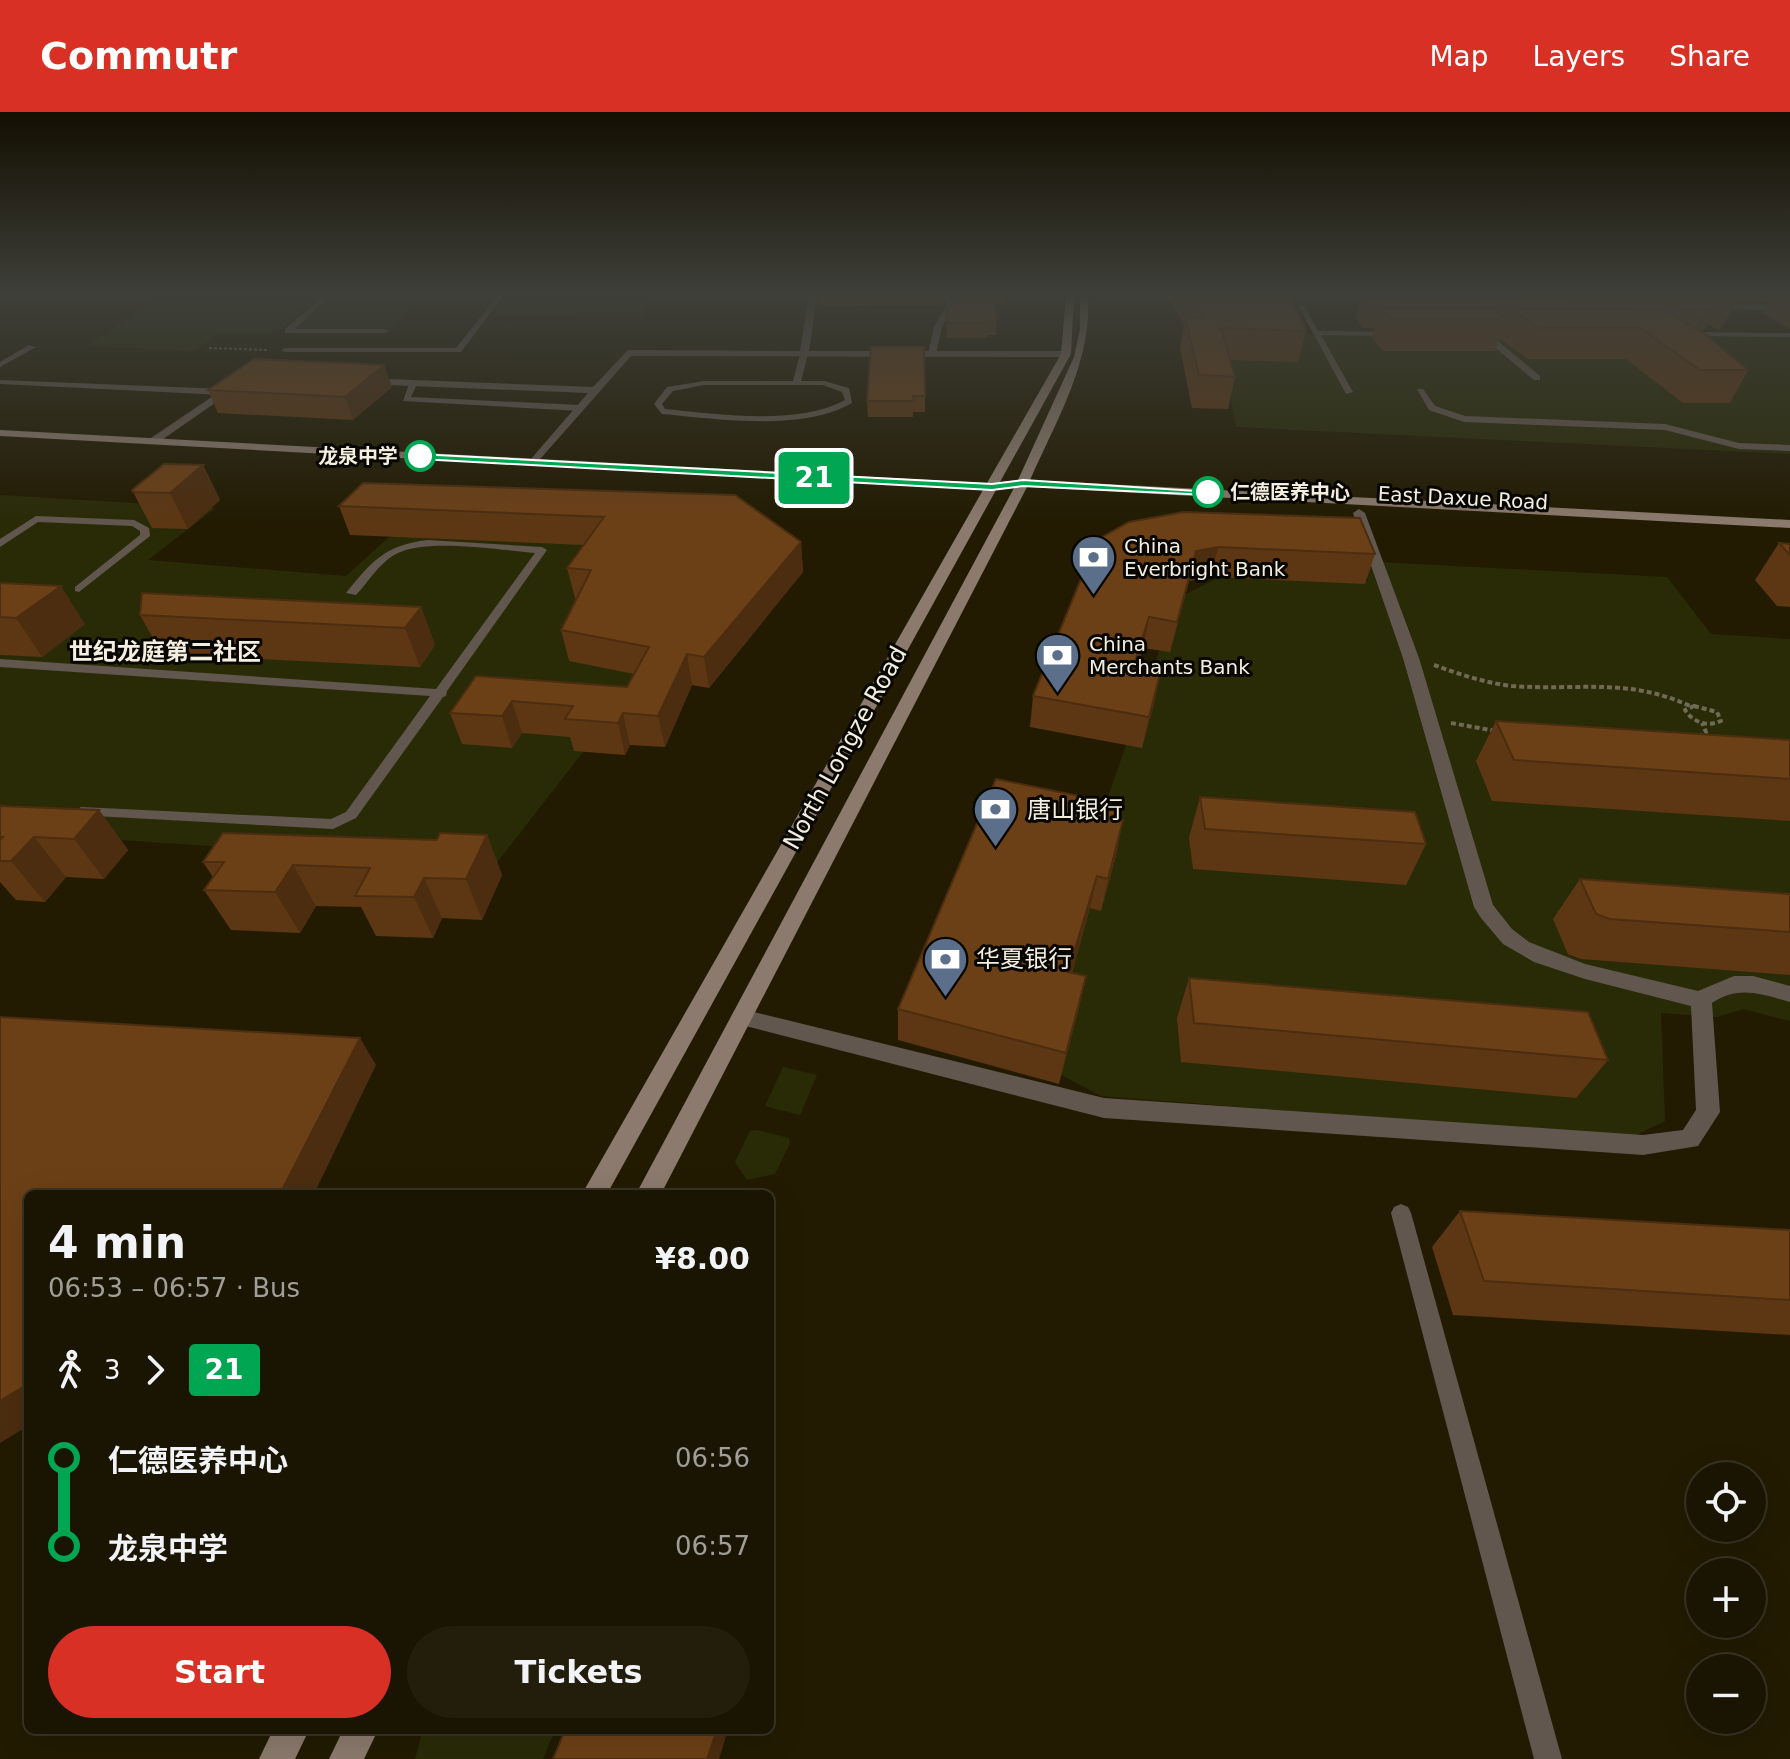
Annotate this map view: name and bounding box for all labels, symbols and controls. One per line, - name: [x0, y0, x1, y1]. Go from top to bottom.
- text: Commutr: [40, 34, 237, 78]
- text: Map: [1429, 40, 1489, 73]
- text: Layers: [1533, 40, 1625, 73]
- text: Share: [1669, 40, 1750, 73]
- marker: 龙泉中学: [405, 441, 435, 471]
- place label: 龙泉中学: [318, 444, 398, 468]
- line badge: 21: [778, 452, 850, 504]
- text: 21: [795, 461, 833, 494]
- marker: 仁德医养中心: [1193, 477, 1223, 507]
- place label: 仁德医养中心: [1230, 480, 1350, 504]
- street label: East Daxue Road: [1377, 482, 1549, 514]
- bank icon: China Everbright Bank: [1069, 533, 1117, 596]
- place label: China Everbright Bank: [1124, 534, 1286, 581]
- bank icon: China Merchants Bank: [1034, 631, 1082, 694]
- place label: China Merchants Bank: [1089, 632, 1250, 679]
- district label: 世纪龙庭第二社区: [69, 638, 261, 666]
- street label: North Longze Road: [777, 641, 913, 855]
- bank icon: 唐山银行: [972, 786, 1020, 849]
- place label: 唐山银行: [1027, 796, 1123, 824]
- bank icon: 华夏银行: [921, 935, 969, 998]
- place label: 华夏银行: [976, 945, 1072, 973]
- text: 4 min: [48, 1217, 186, 1268]
- text: ¥8.00: [655, 1241, 750, 1276]
- text: 06:53 – 06:57 · Bus: [48, 1273, 300, 1303]
- icon: walk: [48, 1348, 92, 1392]
- icon: forward: [133, 1348, 177, 1392]
- text: 21: [205, 1353, 244, 1386]
- text: 3: [104, 1355, 121, 1385]
- text: 仁德医养中心: [108, 1443, 288, 1478]
- text: 06:56: [675, 1443, 750, 1473]
- map controls: [1686, 1462, 1766, 1734]
- button: locate: [1686, 1462, 1766, 1542]
- text: 龙泉中学: [108, 1531, 228, 1566]
- text: 06:57: [675, 1531, 750, 1561]
- button: +: [1686, 1558, 1766, 1638]
- button: Start: [48, 1626, 391, 1718]
- button: Tickets: [407, 1626, 750, 1718]
- button: −: [1686, 1654, 1766, 1734]

